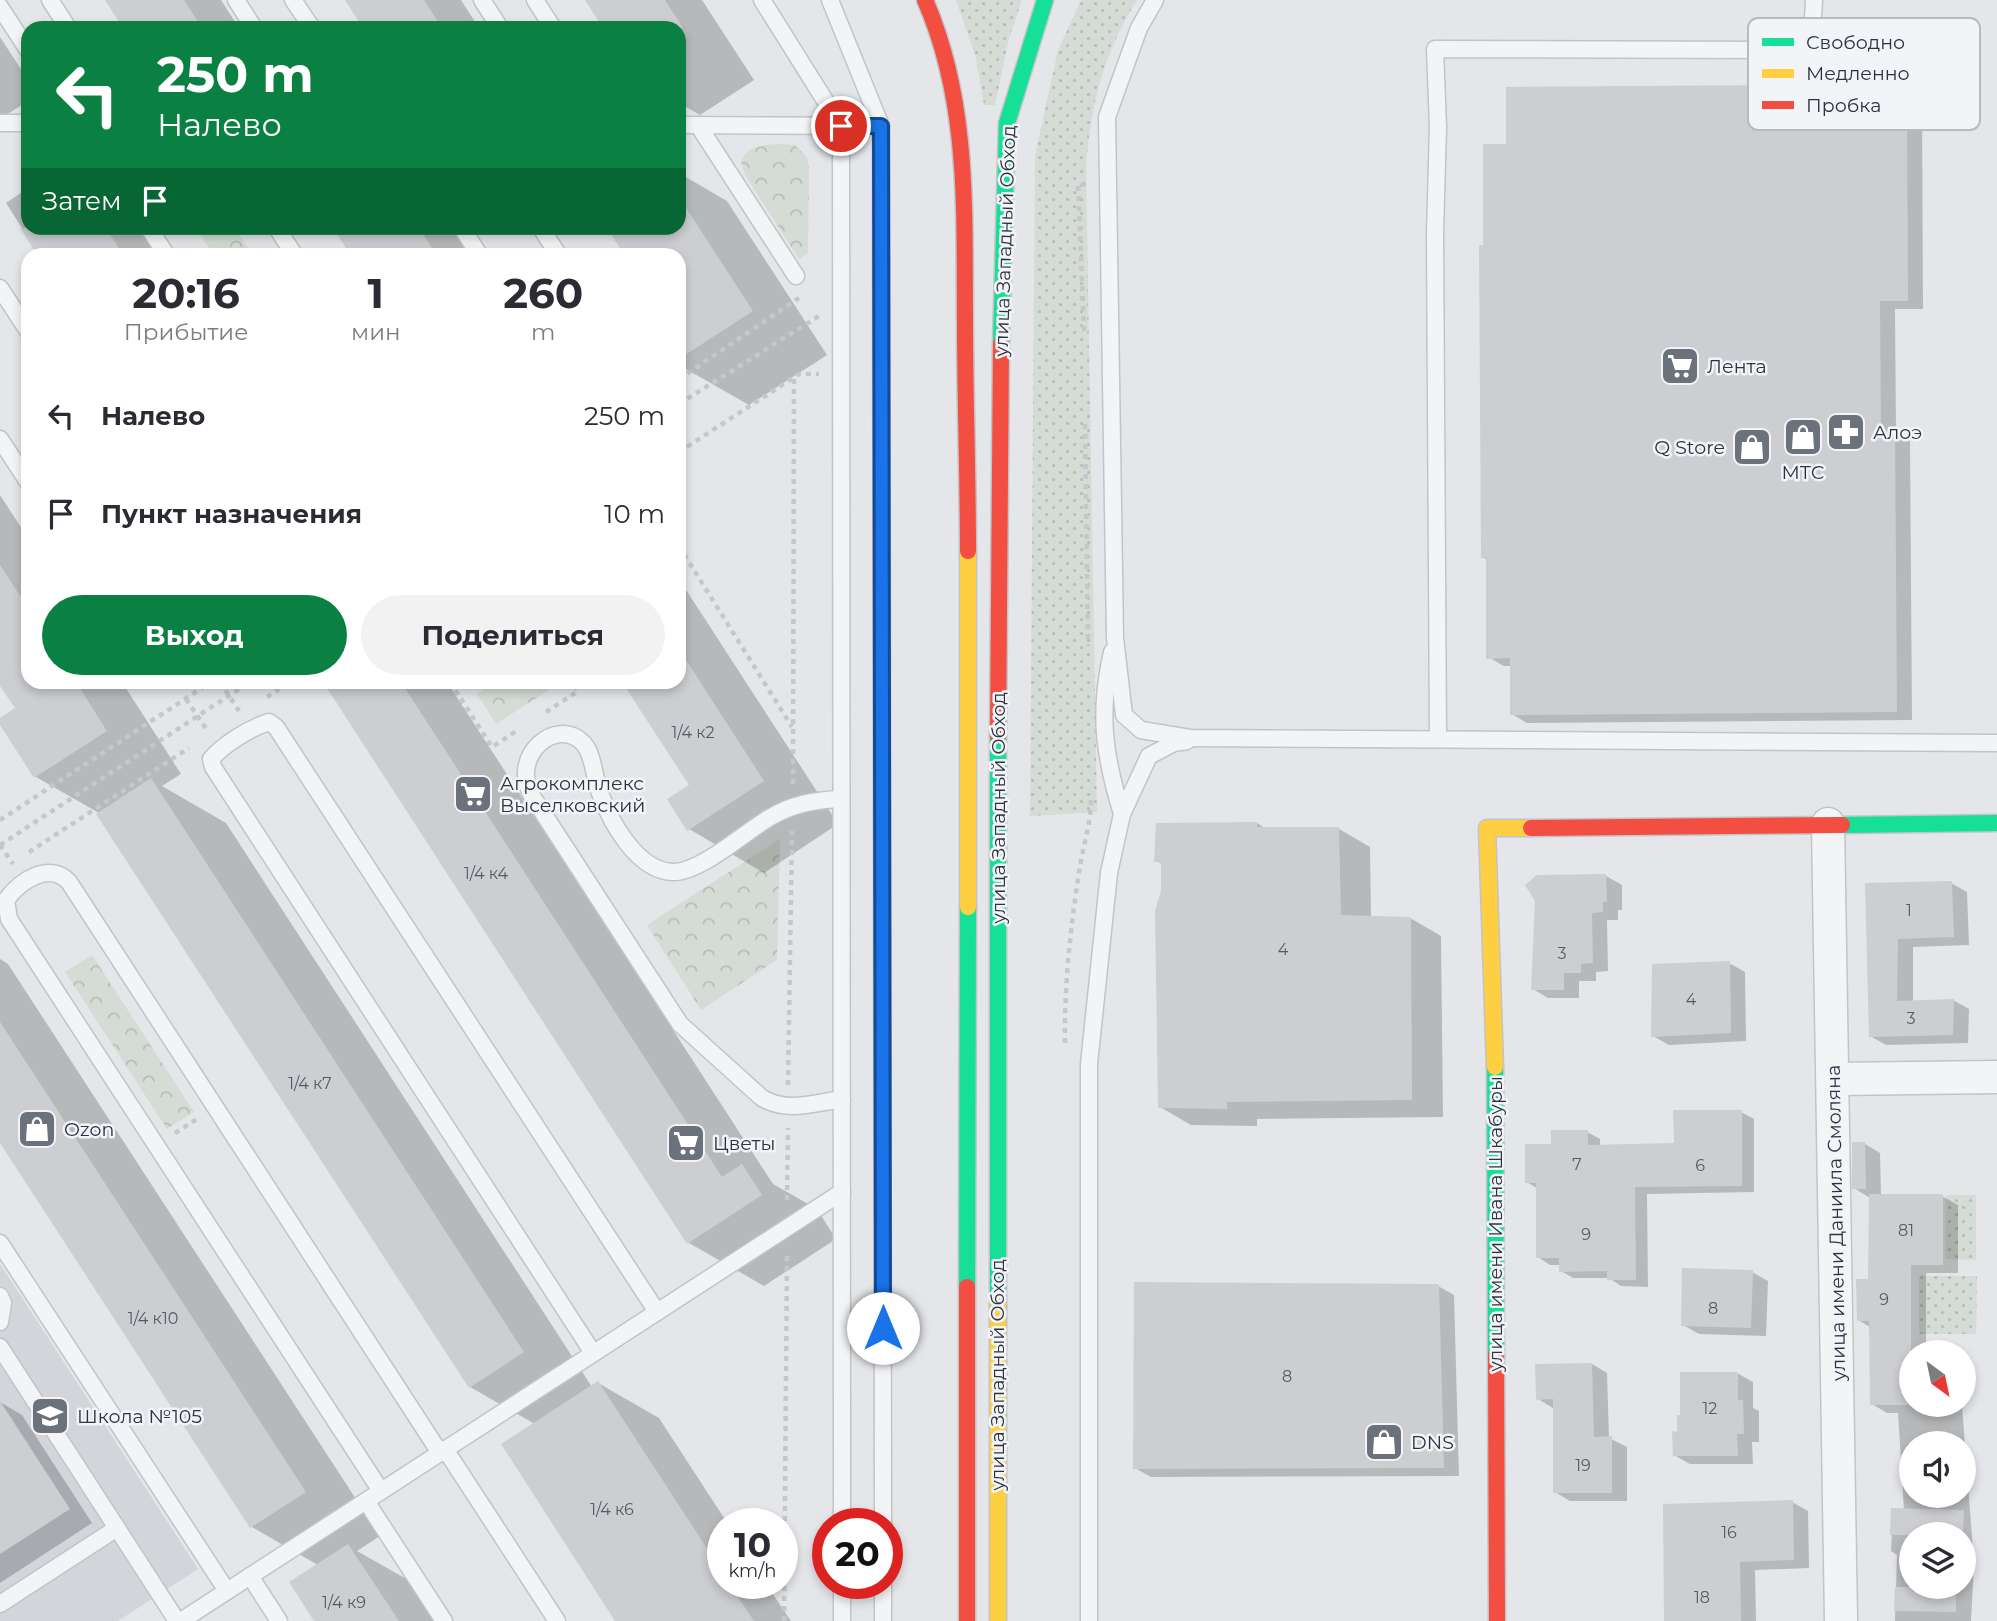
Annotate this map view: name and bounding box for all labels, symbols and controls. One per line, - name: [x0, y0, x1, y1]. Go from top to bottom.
- legend: [1748, 18, 1980, 130]
- text: Свободно: [1806, 31, 1905, 54]
- text: 250 m: [157, 45, 314, 104]
- icon: left: [42, 49, 133, 140]
- text: Медленно: [1806, 62, 1910, 85]
- text: Пробка: [1806, 94, 1881, 117]
- pin: [811, 96, 871, 156]
- text: Налево: [157, 105, 282, 144]
- icon: arrive: [822, 107, 860, 145]
- street label: улица Западный Обход: [989, 125, 1021, 358]
- icon: arrive: [136, 182, 174, 220]
- text: Затем: [42, 185, 122, 217]
- text: 20:16: [132, 267, 240, 319]
- text: 1: [368, 267, 384, 319]
- text: 260: [503, 267, 583, 319]
- text: Прибытие: [124, 318, 248, 346]
- text: мин: [351, 318, 401, 346]
- text: m: [531, 318, 556, 346]
- supermarket icon: Лента: [1659, 345, 1701, 387]
- place label: Лента: [1707, 355, 1767, 378]
- icon: left: [42, 397, 80, 435]
- text: Налево: [101, 400, 205, 432]
- text: 250 m: [584, 400, 665, 432]
- pharmacy icon: Алоэ: [1825, 411, 1867, 453]
- shop icon: МТС: [1782, 416, 1824, 458]
- place label: Алоэ: [1873, 421, 1922, 444]
- shop icon: Q Store: [1731, 426, 1773, 468]
- place label: Q Store: [1654, 436, 1725, 459]
- place label: МТС: [1782, 461, 1824, 484]
- icon: arrive: [42, 495, 80, 533]
- text: Пункт назначения: [101, 498, 362, 530]
- text: 10 m: [604, 498, 665, 530]
- button: Выход: [42, 595, 347, 675]
- button: Поделиться: [361, 595, 665, 675]
- street label: улица Западный Обход: [987, 692, 1010, 925]
- house number: 1/4 к2: [671, 723, 715, 742]
- place label: Агрокомплекс Выселковский: [500, 772, 645, 817]
- supermarket icon: Агрокомплекс Выселковский: [452, 773, 494, 815]
- house number: 1/4 к4: [464, 864, 509, 883]
- house number: 1: [1906, 901, 1912, 920]
- house number: 4: [1278, 940, 1289, 959]
- house number: 3: [1557, 944, 1567, 963]
- house number: 4: [1686, 990, 1697, 1009]
- house number: 3: [1906, 1009, 1916, 1028]
- street label: улица имени Даниила Смоляна: [1822, 1065, 1850, 1382]
- house number: 1/4 к7: [288, 1074, 332, 1093]
- street label: улица имени Ивана Шкабуры: [1484, 1076, 1507, 1373]
- shop icon: Ozon: [16, 1108, 58, 1150]
- place label: Ozon: [64, 1118, 114, 1141]
- supermarket icon: Цветы: [665, 1122, 707, 1164]
- place label: Цветы: [713, 1132, 775, 1155]
- house number: 7: [1572, 1155, 1582, 1174]
- house number: 6: [1695, 1156, 1705, 1175]
- house number: 81: [1898, 1221, 1914, 1240]
- house number: 9: [1581, 1225, 1591, 1244]
- street label: улица Западный Обход: [986, 1259, 1009, 1492]
- house number: 9: [1879, 1290, 1889, 1309]
- position arrow: [846, 1291, 920, 1365]
- house number: 8: [1708, 1299, 1718, 1318]
- house number: 1/4 к10: [128, 1309, 178, 1328]
- north arrow: [1899, 1340, 1976, 1418]
- map controls: [1899, 1340, 1976, 1599]
- house number: 8: [1282, 1367, 1292, 1386]
- school or university icon: Школа №105: [29, 1395, 71, 1437]
- house number: 12: [1703, 1399, 1717, 1418]
- place label: Школа №105: [77, 1405, 202, 1428]
- shop icon: DNS: [1363, 1421, 1405, 1463]
- place label: DNS: [1411, 1431, 1454, 1454]
- button: sound: [1899, 1431, 1976, 1508]
- house number: 19: [1575, 1456, 1591, 1475]
- house number: 1/4 к6: [590, 1500, 634, 1519]
- speed limit sign: 20: [812, 1508, 903, 1599]
- button: layers: [1899, 1522, 1976, 1599]
- text: 10: [734, 1523, 771, 1566]
- house number: 16: [1721, 1523, 1737, 1542]
- text: km/h: [728, 1560, 777, 1582]
- house number: 18: [1694, 1588, 1710, 1607]
- house number: 1/4 к9: [322, 1593, 366, 1612]

